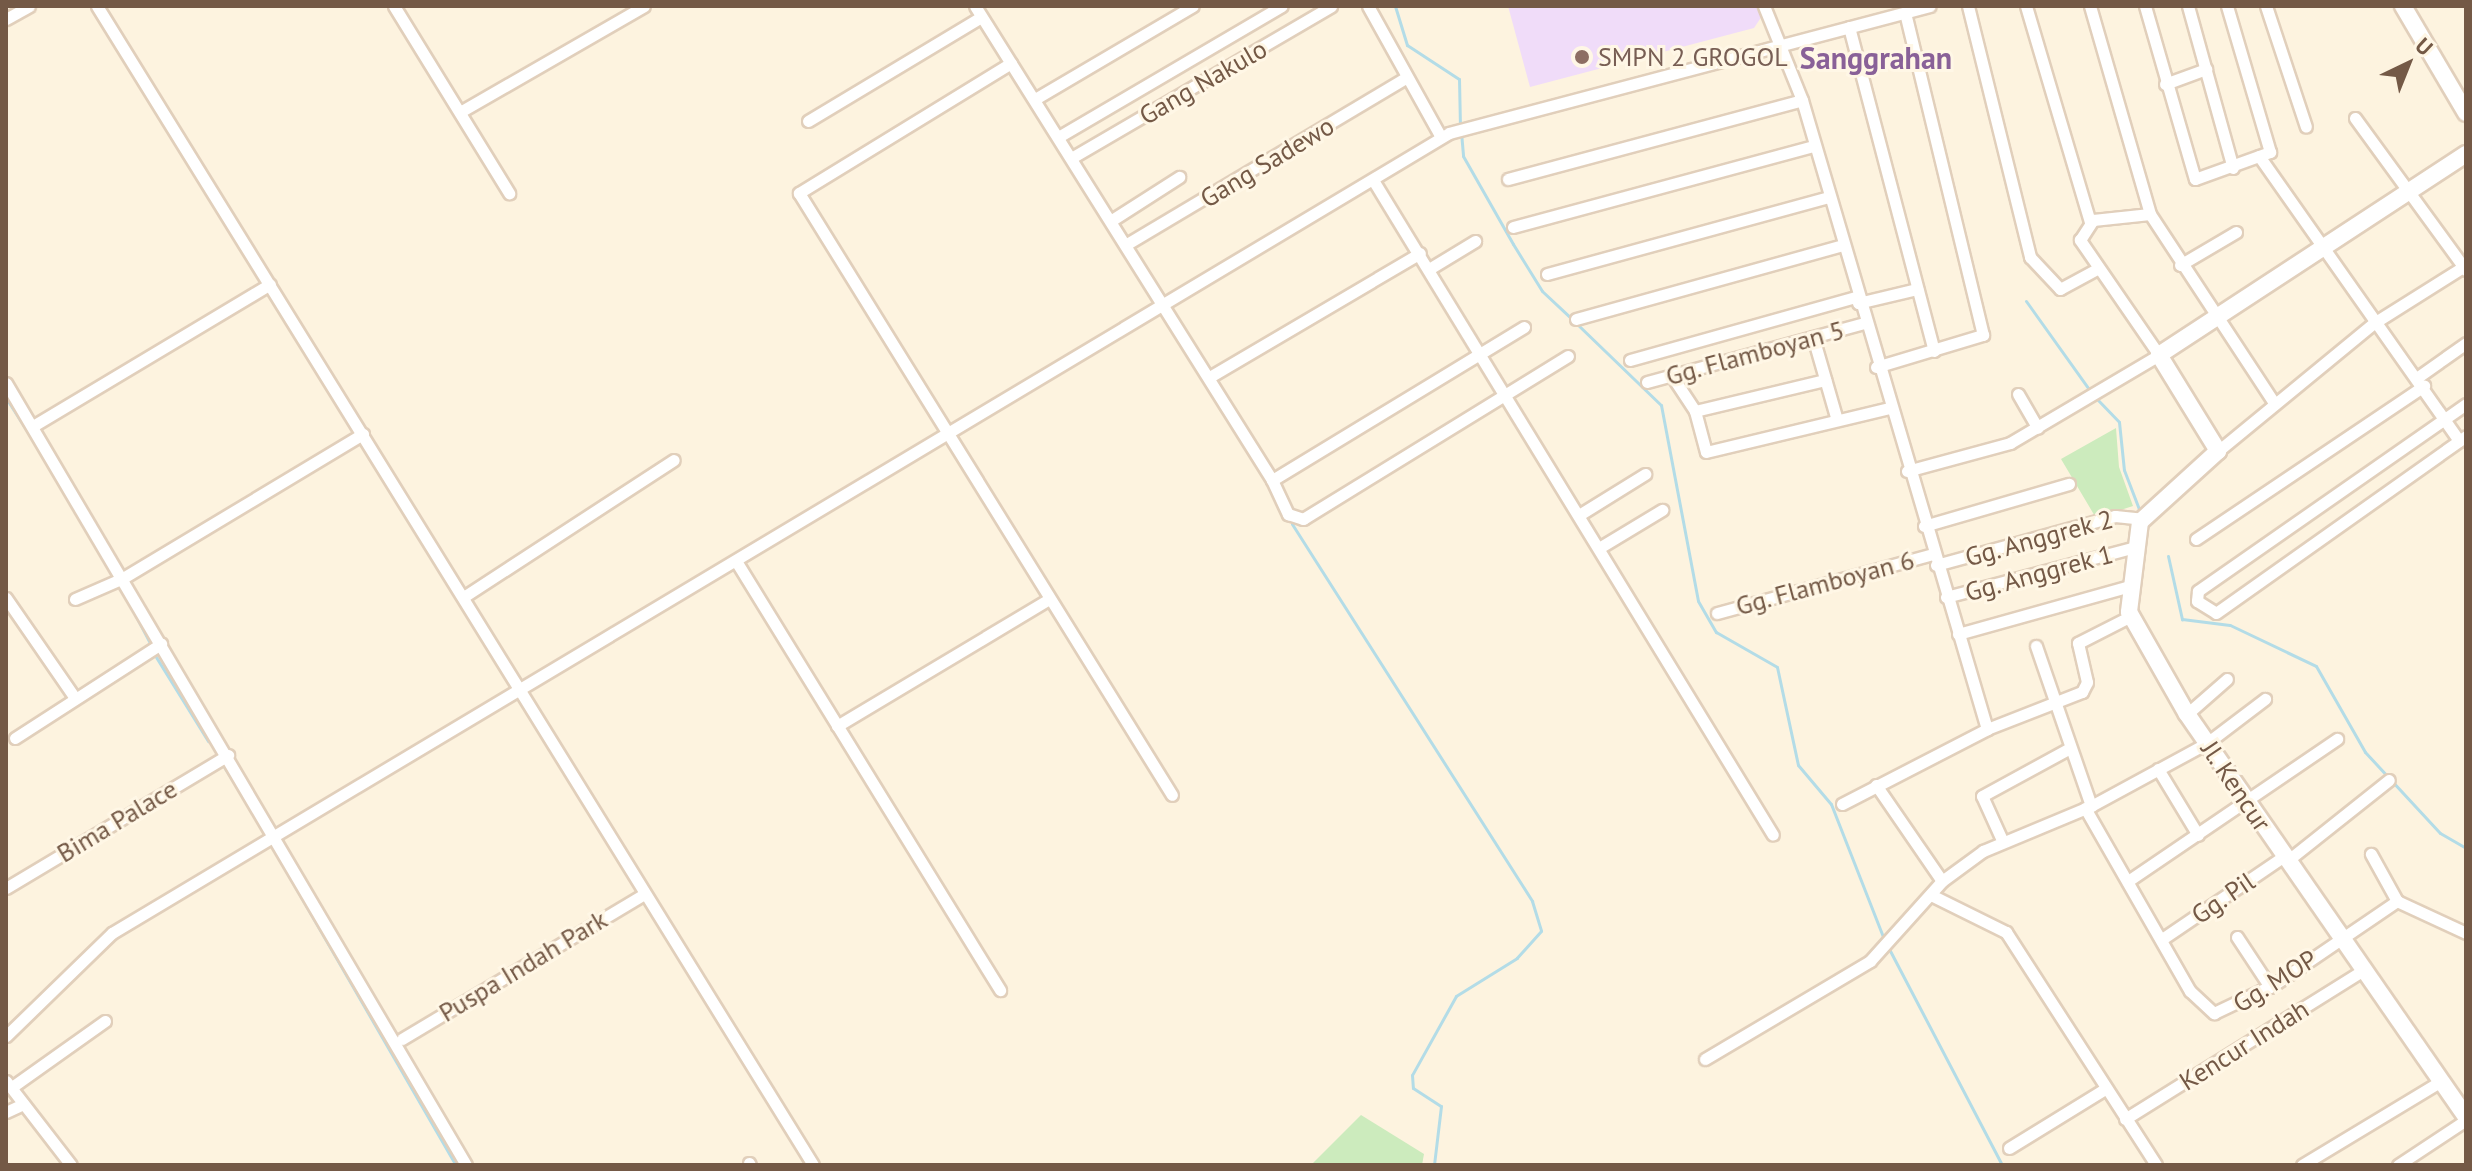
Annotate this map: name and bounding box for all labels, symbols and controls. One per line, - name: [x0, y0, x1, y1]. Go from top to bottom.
- north arrow: [2368, 24, 2448, 104]
- text: U: [2410, 31, 2439, 61]
- street label: Gang Nakulo: [1134, 33, 1272, 131]
- district label: Sanggrahan: [1800, 40, 1952, 76]
- place label: SMPN 2 GROGOL: [1598, 41, 1788, 73]
- marker: SMPN 2 GROGOL: [1573, 48, 1591, 66]
- street label: Gang Sadewo: [1195, 110, 1339, 214]
- street label: Gg. Flamboyan 5: [1661, 314, 1849, 392]
- street label: Gg. Anggrek 2: [1960, 503, 2118, 573]
- street label: Gg. Anggrek 1: [1960, 538, 2118, 608]
- street label: Gg. Flamboyan 6: [1731, 544, 1919, 622]
- street label: Jl. Kencur: [2194, 734, 2278, 838]
- street label: Bima Palace: [51, 773, 183, 869]
- street label: Gg. Pil: [2185, 865, 2261, 931]
- street label: Puspa Indah Park: [433, 904, 613, 1028]
- street label: Gg. MOP: [2226, 943, 2324, 1019]
- street label: Kencur Indah: [2174, 993, 2314, 1097]

